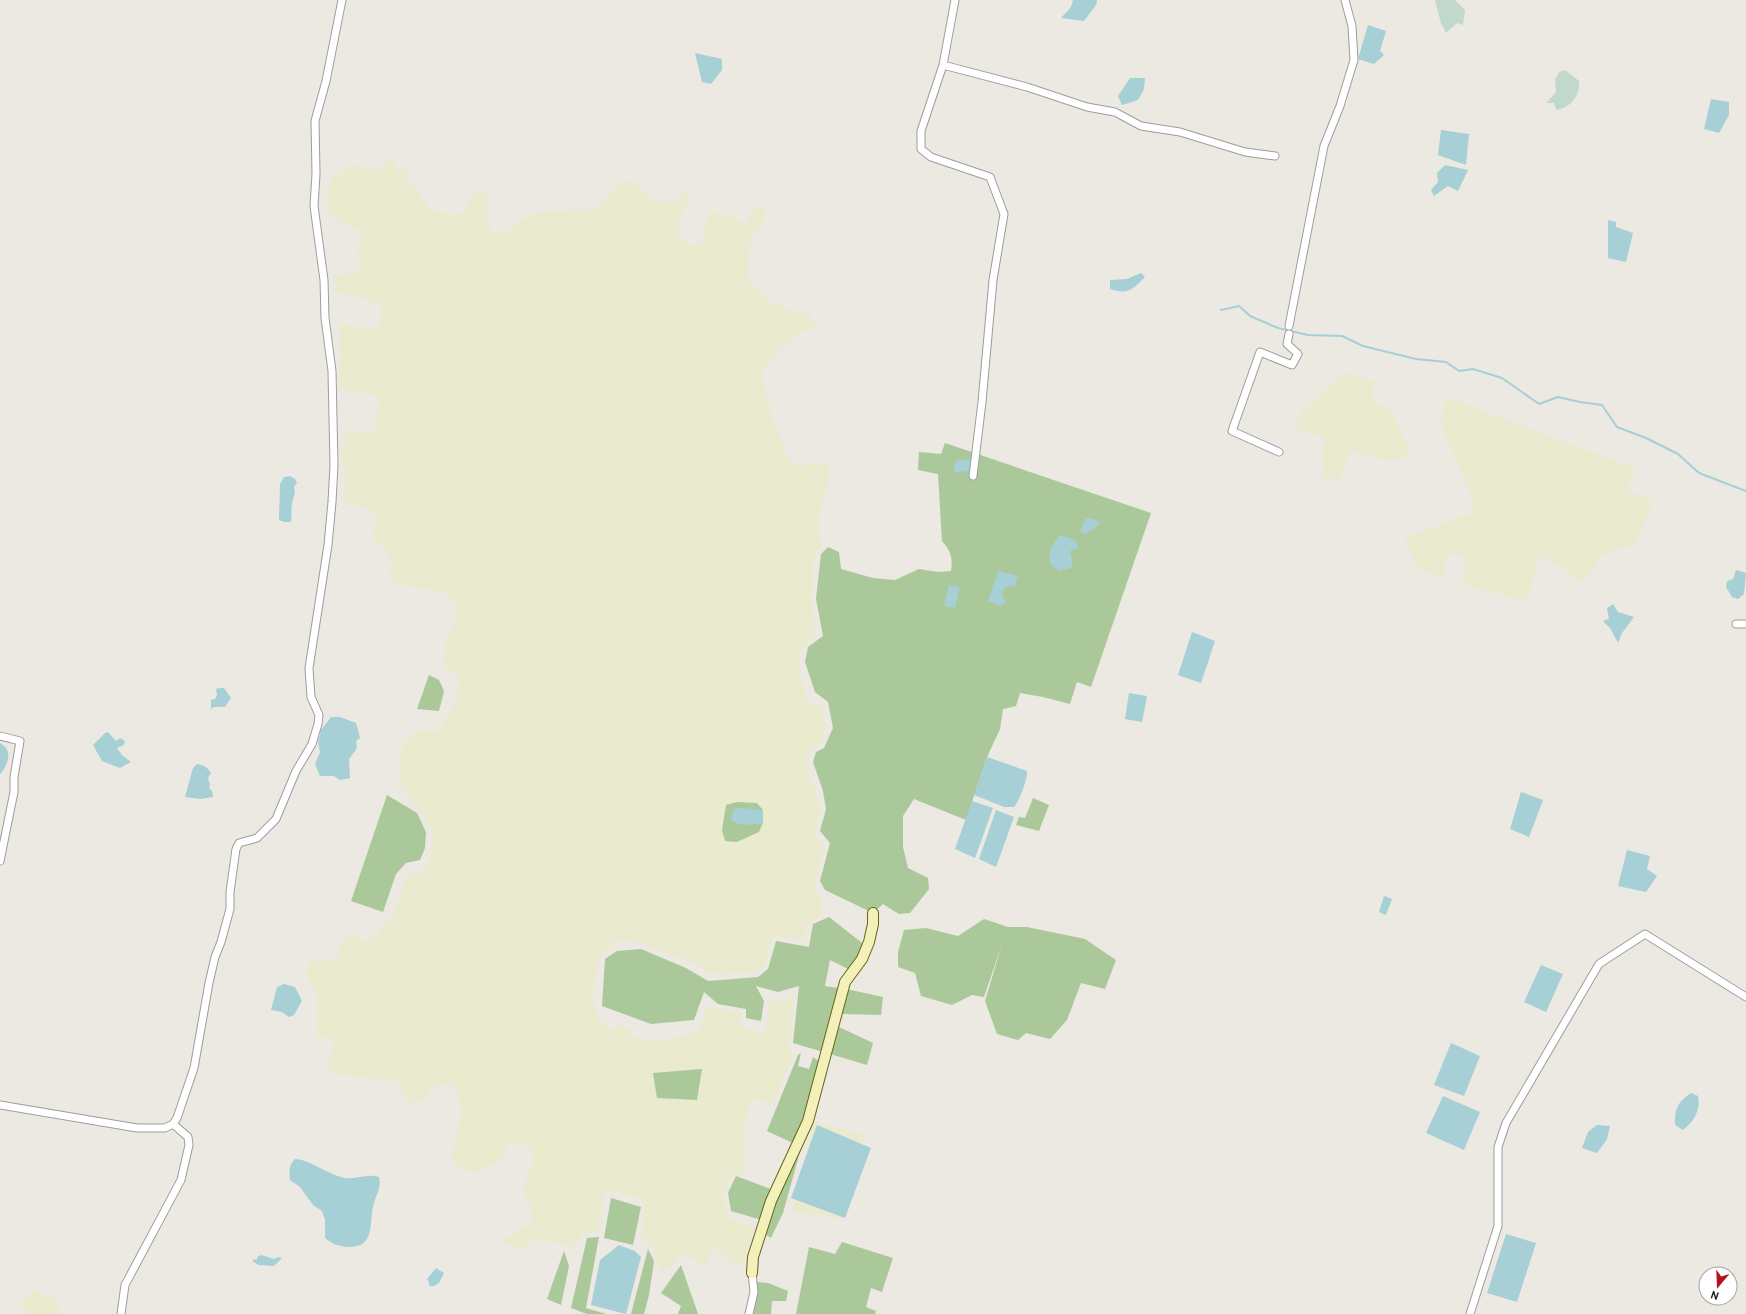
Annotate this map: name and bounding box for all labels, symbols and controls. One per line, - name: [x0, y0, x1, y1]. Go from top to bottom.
- north arrow: [1698, 1266, 1738, 1306]
- text: N: [1709, 1287, 1721, 1302]

